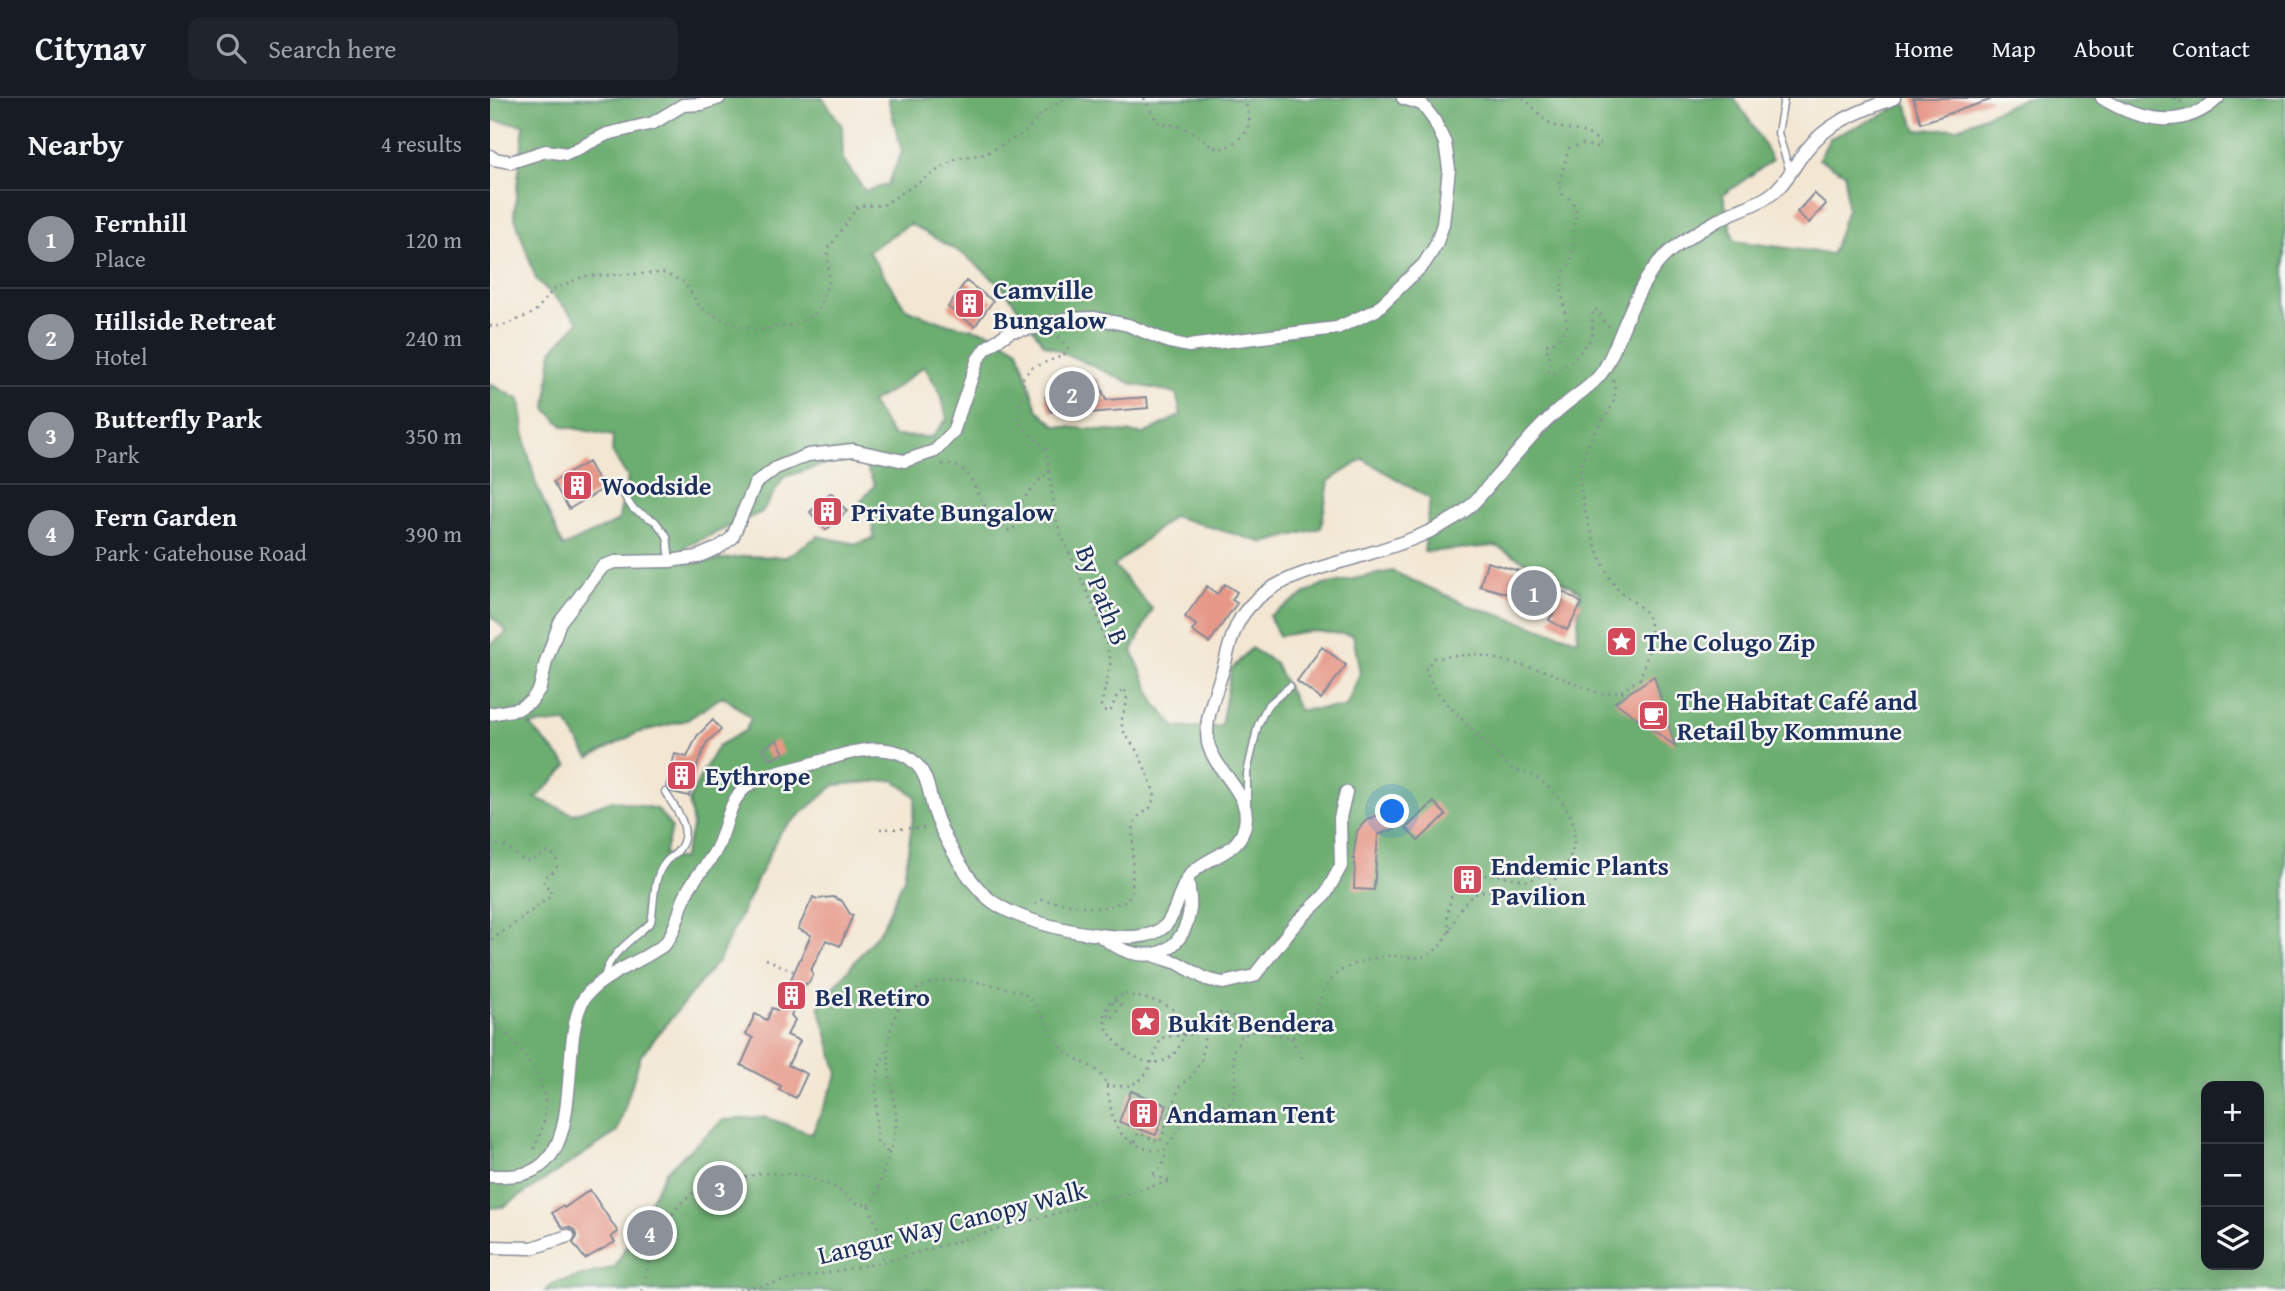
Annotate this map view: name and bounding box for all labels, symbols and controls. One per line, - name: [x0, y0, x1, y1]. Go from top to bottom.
- search box: [188, 17, 678, 80]
- text: Citynav: [35, 24, 146, 72]
- icon: search: [212, 29, 250, 67]
- text: Search here: [268, 29, 396, 68]
- text: Home: [1895, 31, 1954, 66]
- text: Map: [1992, 31, 2036, 66]
- text: About: [2074, 31, 2134, 66]
- text: Contact: [2172, 31, 2250, 66]
- text: Nearby: [28, 122, 124, 166]
- text: 4 results: [381, 127, 462, 160]
- text: Fernhill: [95, 203, 187, 242]
- text: 1: [45, 223, 57, 256]
- text: 120 m: [405, 223, 462, 256]
- text: Place: [95, 242, 146, 275]
- place label: Camville Bungalow: [993, 270, 1107, 339]
- building icon: Camville Bungalow: [953, 287, 987, 321]
- text: Hillside Retreat: [95, 301, 276, 340]
- text: 2: [45, 321, 57, 354]
- text: 240 m: [405, 321, 462, 354]
- text: Hotel: [95, 340, 147, 373]
- pin: 2: [1049, 368, 1095, 420]
- text: Butterfly Park: [95, 399, 262, 438]
- text: 3: [45, 419, 57, 452]
- text: 350 m: [405, 419, 462, 452]
- text: Park: [95, 438, 139, 471]
- place label: Woodside: [601, 466, 712, 505]
- building icon: Woodside: [561, 468, 595, 502]
- place label: Private Bungalow: [851, 492, 1054, 531]
- building icon: Private Bungalow: [811, 494, 845, 528]
- text: Fern Garden: [95, 497, 237, 536]
- text: 4: [45, 517, 57, 550]
- text: 390 m: [405, 517, 462, 550]
- text: Park · Gatehouse Road: [95, 536, 307, 569]
- street label: By Path B: [1066, 539, 1140, 651]
- pin: 1: [1511, 567, 1557, 619]
- place label: The Colugo Zip: [1644, 622, 1815, 661]
- place icon: The Colugo Zip: [1604, 624, 1638, 658]
- place label: The Habitat Café and Retail by Kommune: [1677, 681, 1918, 750]
- cafe icon: The Habitat Café and Retail by Kommune: [1637, 698, 1671, 732]
- place label: Eythrope: [705, 756, 811, 795]
- building icon: Eythrope: [665, 758, 699, 792]
- your location: [1375, 794, 1409, 828]
- place label: Endemic Plants Pavilion: [1491, 846, 1669, 915]
- building icon: Endemic Plants Pavilion: [1451, 863, 1485, 897]
- place label: Bel Retiro: [815, 977, 930, 1016]
- building icon: Bel Retiro: [775, 979, 809, 1013]
- place label: Bukit Bendera: [1168, 1003, 1335, 1042]
- place icon: Bukit Bendera: [1128, 1005, 1162, 1039]
- map controls: [2201, 1081, 2264, 1270]
- button: +: [2201, 1081, 2264, 1144]
- place label: Andaman Tent: [1166, 1094, 1335, 1133]
- building icon: Andaman Tent: [1126, 1096, 1160, 1130]
- button: −: [2201, 1144, 2264, 1207]
- pin: 3: [697, 1162, 743, 1214]
- street label: Langur Way Canopy Walk: [813, 1170, 1091, 1274]
- pin: 4: [627, 1207, 673, 1259]
- button: layers: [2201, 1207, 2264, 1270]

